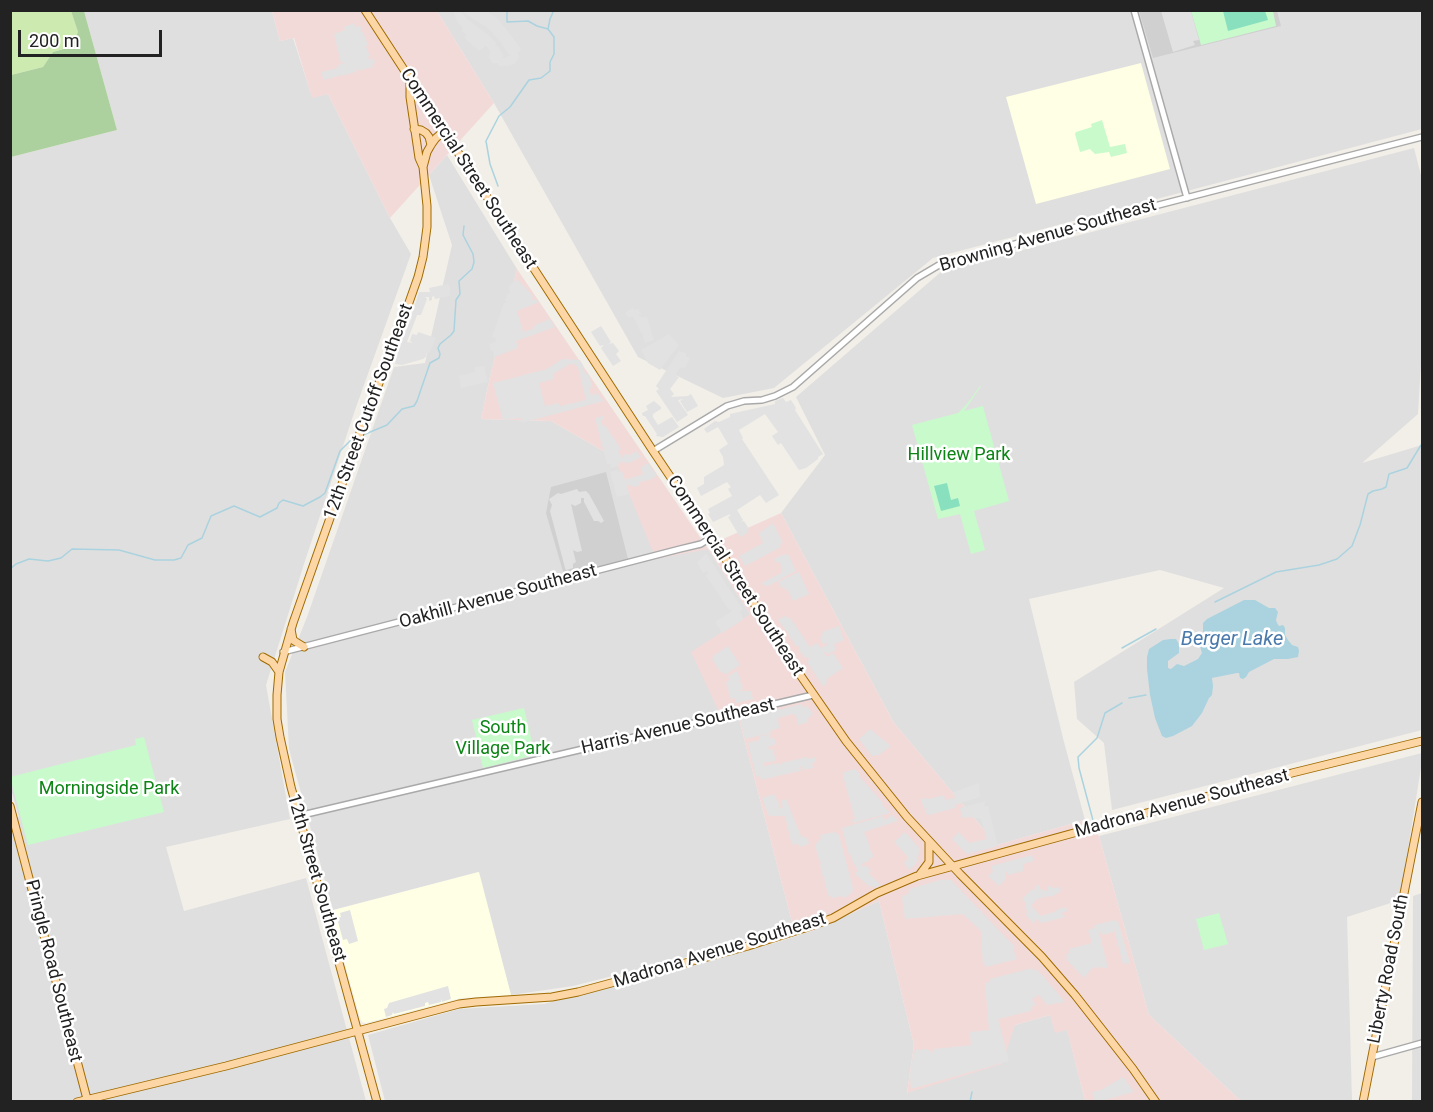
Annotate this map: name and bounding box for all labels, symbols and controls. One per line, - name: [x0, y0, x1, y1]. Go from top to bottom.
- scale bar: [21, 18, 165, 56]
- text: 200 m: [29, 30, 80, 51]
- street label: Commercial Street Southeast: [395, 65, 541, 273]
- street label: Browning Avenue Southeast: [937, 195, 1159, 277]
- street label: 12th Street Cutoff Southeast: [320, 301, 418, 523]
- park label: Hillview Park: [908, 444, 1010, 466]
- street label: Commercial Street Southeast: [662, 472, 808, 680]
- street label: Oakhill Avenue Southeast: [397, 560, 599, 634]
- water label: Berger Lake: [1181, 628, 1283, 652]
- street label: Harris Avenue Southeast: [579, 694, 777, 760]
- park label: South Village Park: [456, 717, 550, 760]
- street label: Madrona Avenue Southeast: [1073, 765, 1291, 843]
- park label: Morningside Park: [39, 778, 179, 800]
- street label: 12th Street Southeast: [282, 792, 350, 964]
- street label: Pringle Road Southeast: [20, 878, 86, 1064]
- street label: Liberty Road South: [1364, 893, 1414, 1045]
- street label: Madrona Avenue Southeast: [611, 908, 829, 994]

